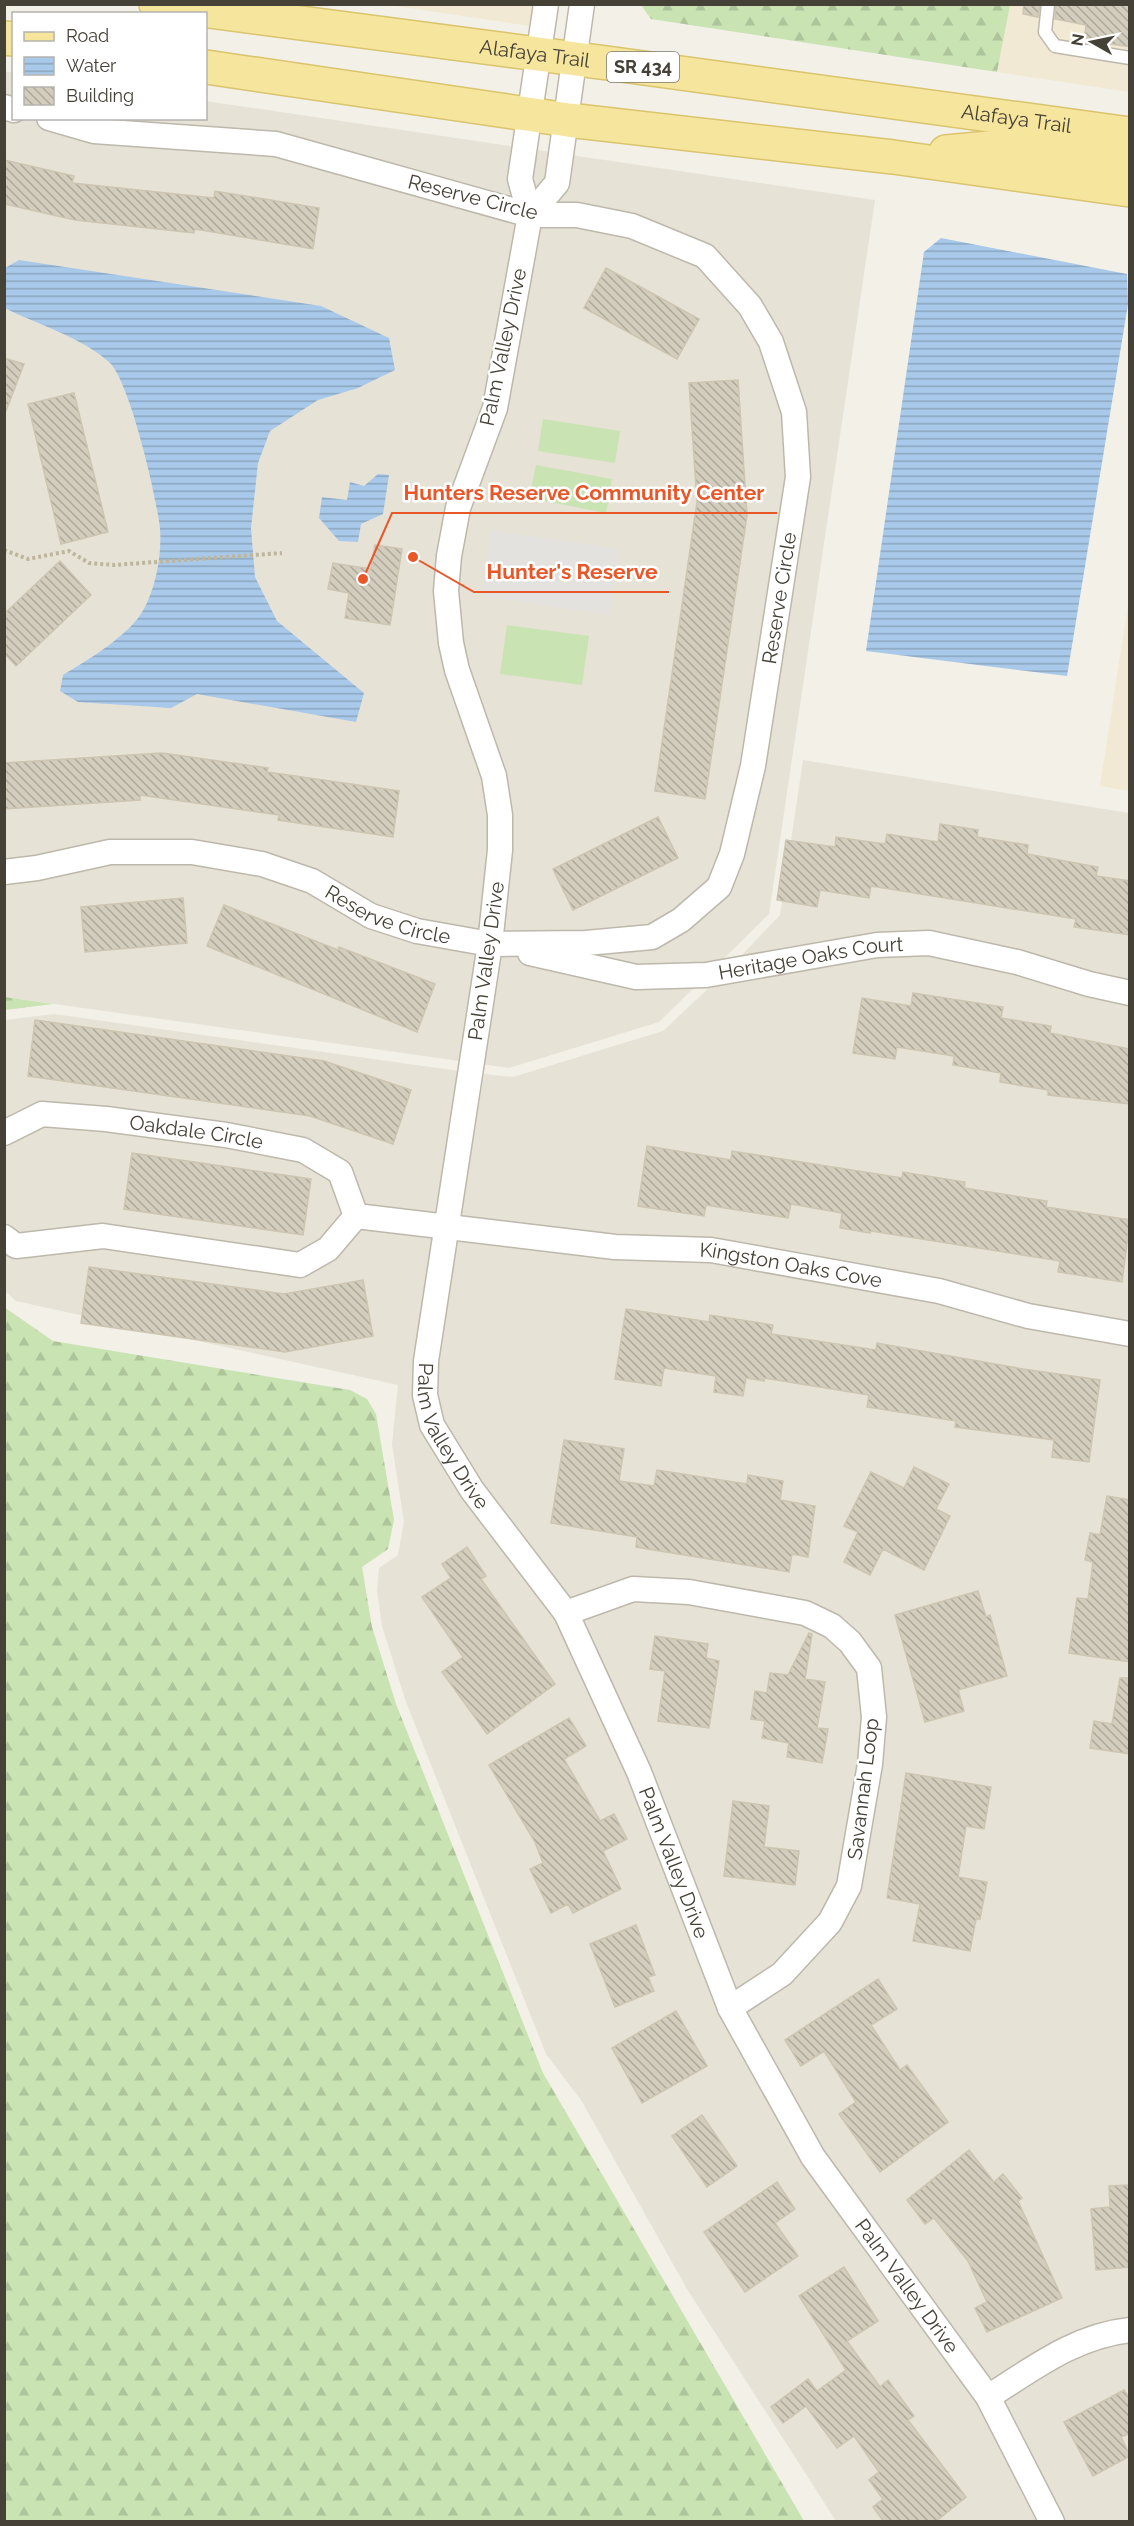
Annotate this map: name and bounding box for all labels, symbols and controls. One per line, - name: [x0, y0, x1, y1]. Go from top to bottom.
- legend: [12, 12, 207, 120]
- north arrow: [1062, 12, 1122, 72]
- text: Road: [66, 25, 109, 46]
- text: N: [1067, 32, 1088, 47]
- street label: Alafaya Trail: [478, 34, 592, 73]
- road number: SR 434: [607, 52, 679, 82]
- text: Water: [66, 55, 117, 76]
- text: Building: [66, 85, 134, 106]
- street label: Alafaya Trail: [960, 99, 1074, 138]
- street label: Reserve Circle: [406, 169, 541, 225]
- street label: Palm Valley Drive: [475, 266, 531, 428]
- callout: Hunters Reserve Community Center: [392, 474, 777, 513]
- text: Hunters Reserve Community Center: [404, 480, 764, 505]
- street label: Reserve Circle: [757, 530, 801, 666]
- callout: Hunter's Reserve: [474, 553, 669, 592]
- text: Hunter's Reserve: [486, 559, 658, 584]
- street label: Reserve Circle: [321, 880, 453, 949]
- street label: Palm Valley Drive: [463, 880, 509, 1042]
- street label: Heritage Oaks Court: [716, 932, 904, 985]
- street label: Oakdale Circle: [128, 1110, 265, 1154]
- street label: Kingston Oaks Cove: [699, 1238, 884, 1293]
- street label: Palm Valley Drive: [412, 1362, 494, 1514]
- street label: Savannah Loop: [842, 1717, 884, 1861]
- street label: Palm Valley Drive: [634, 1783, 714, 1942]
- street label: Palm Valley Drive: [850, 2214, 964, 2358]

